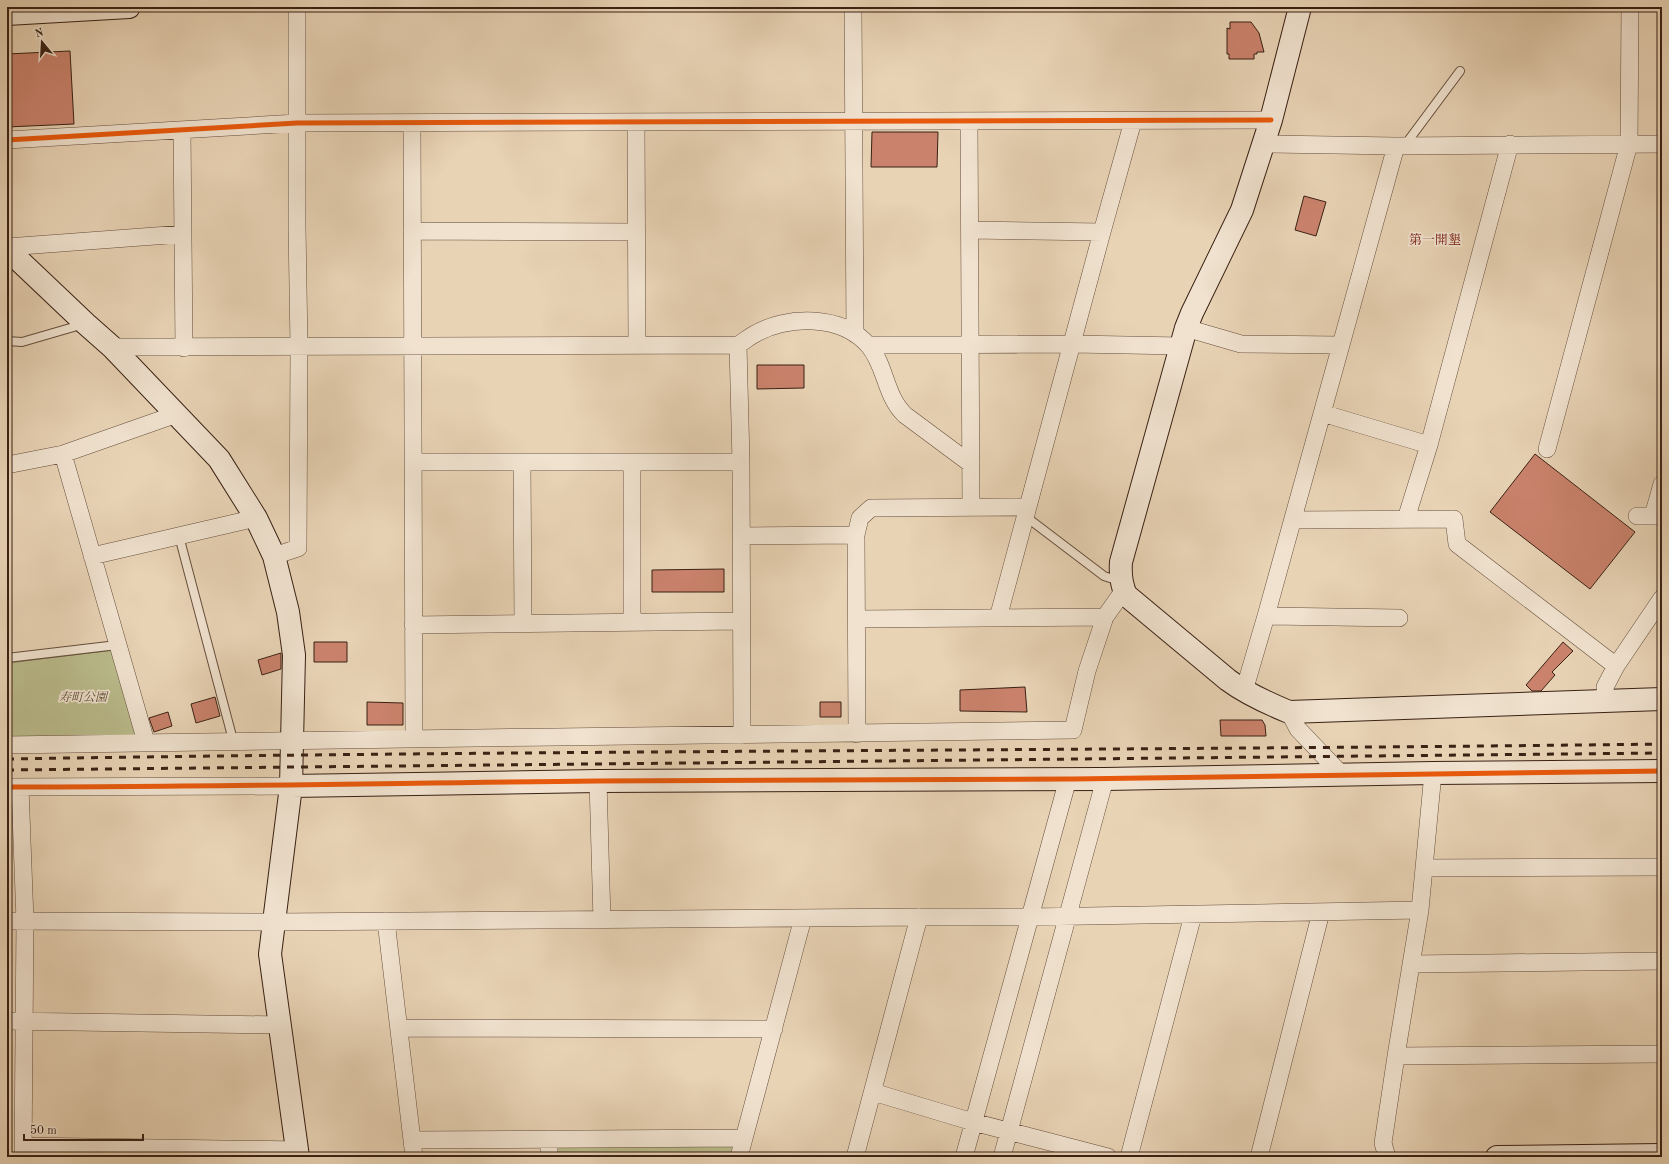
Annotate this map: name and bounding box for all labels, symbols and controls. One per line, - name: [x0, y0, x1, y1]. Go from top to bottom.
- north arrow: [22, 22, 62, 62]
- text: N: [34, 27, 46, 40]
- district label: 第一開墾: [1409, 233, 1461, 247]
- park label: 寿町公園: [59, 690, 109, 704]
- scale bar: [24, 1116, 143, 1142]
- text: 50 m: [30, 1124, 57, 1137]

